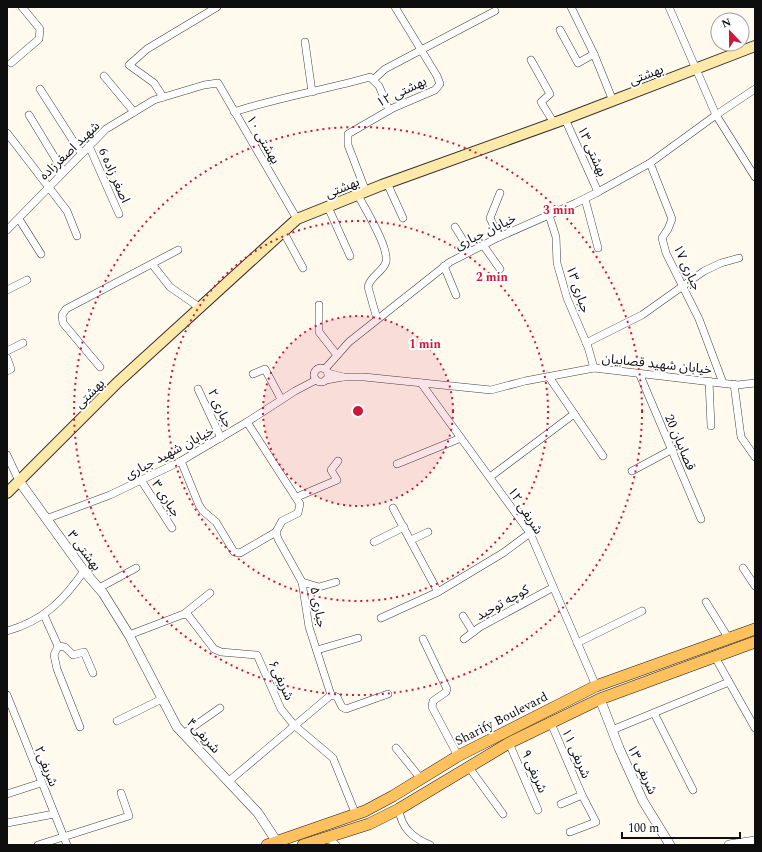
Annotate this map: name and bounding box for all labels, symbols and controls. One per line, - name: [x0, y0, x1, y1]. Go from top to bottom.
- north arrow: [710, 12, 750, 52]
- text: N: [719, 14, 734, 33]
- street label: بهشتی: [626, 59, 667, 91]
- street label: بهشتی ۱۲: [373, 71, 430, 113]
- street label: بهشتی ۱۰: [241, 111, 285, 168]
- street label: شهید اصغرزاده: [35, 117, 105, 185]
- street label: بهشتی ۱۳: [572, 123, 612, 180]
- street label: اصغر زاده 6: [93, 144, 135, 206]
- street label: بهشتی: [322, 172, 363, 204]
- text: 3 min: [543, 201, 576, 220]
- street label: خیابان جباری: [451, 208, 520, 255]
- street label: جباری ۱۷: [668, 241, 707, 294]
- street label: جباری ۱۳: [561, 263, 596, 316]
- text: 2 min: [476, 268, 509, 287]
- text: 1 min: [409, 335, 442, 354]
- street label: خیابان شهید قصابیان: [601, 348, 713, 380]
- street label: بهشتی: [70, 374, 109, 413]
- street label: جباری ۲: [202, 386, 238, 432]
- centre of rings: [351, 404, 365, 418]
- street label: قصابیان 20: [659, 411, 701, 474]
- street label: خیابان شهید جباری: [121, 421, 218, 485]
- street label: جباری ۳: [147, 476, 186, 522]
- street label: شریفی ۱۲: [502, 483, 548, 538]
- street label: بهشتی ۳: [62, 526, 106, 575]
- street label: کوچه توحید: [472, 580, 533, 626]
- street label: جباری ۵: [304, 585, 332, 630]
- street label: شریفی۶: [263, 657, 299, 704]
- street label: Sharify Boulevard: [451, 687, 551, 751]
- street label: شریفی۴: [182, 713, 225, 758]
- street label: شریفی ۱۱: [556, 725, 596, 782]
- street label: شریفی ۱۳: [622, 741, 662, 798]
- street label: شریفی۲: [29, 743, 63, 790]
- street label: شریفی ۹: [516, 747, 552, 796]
- scale bar: [622, 814, 740, 840]
- text: 100 m: [628, 819, 659, 838]

